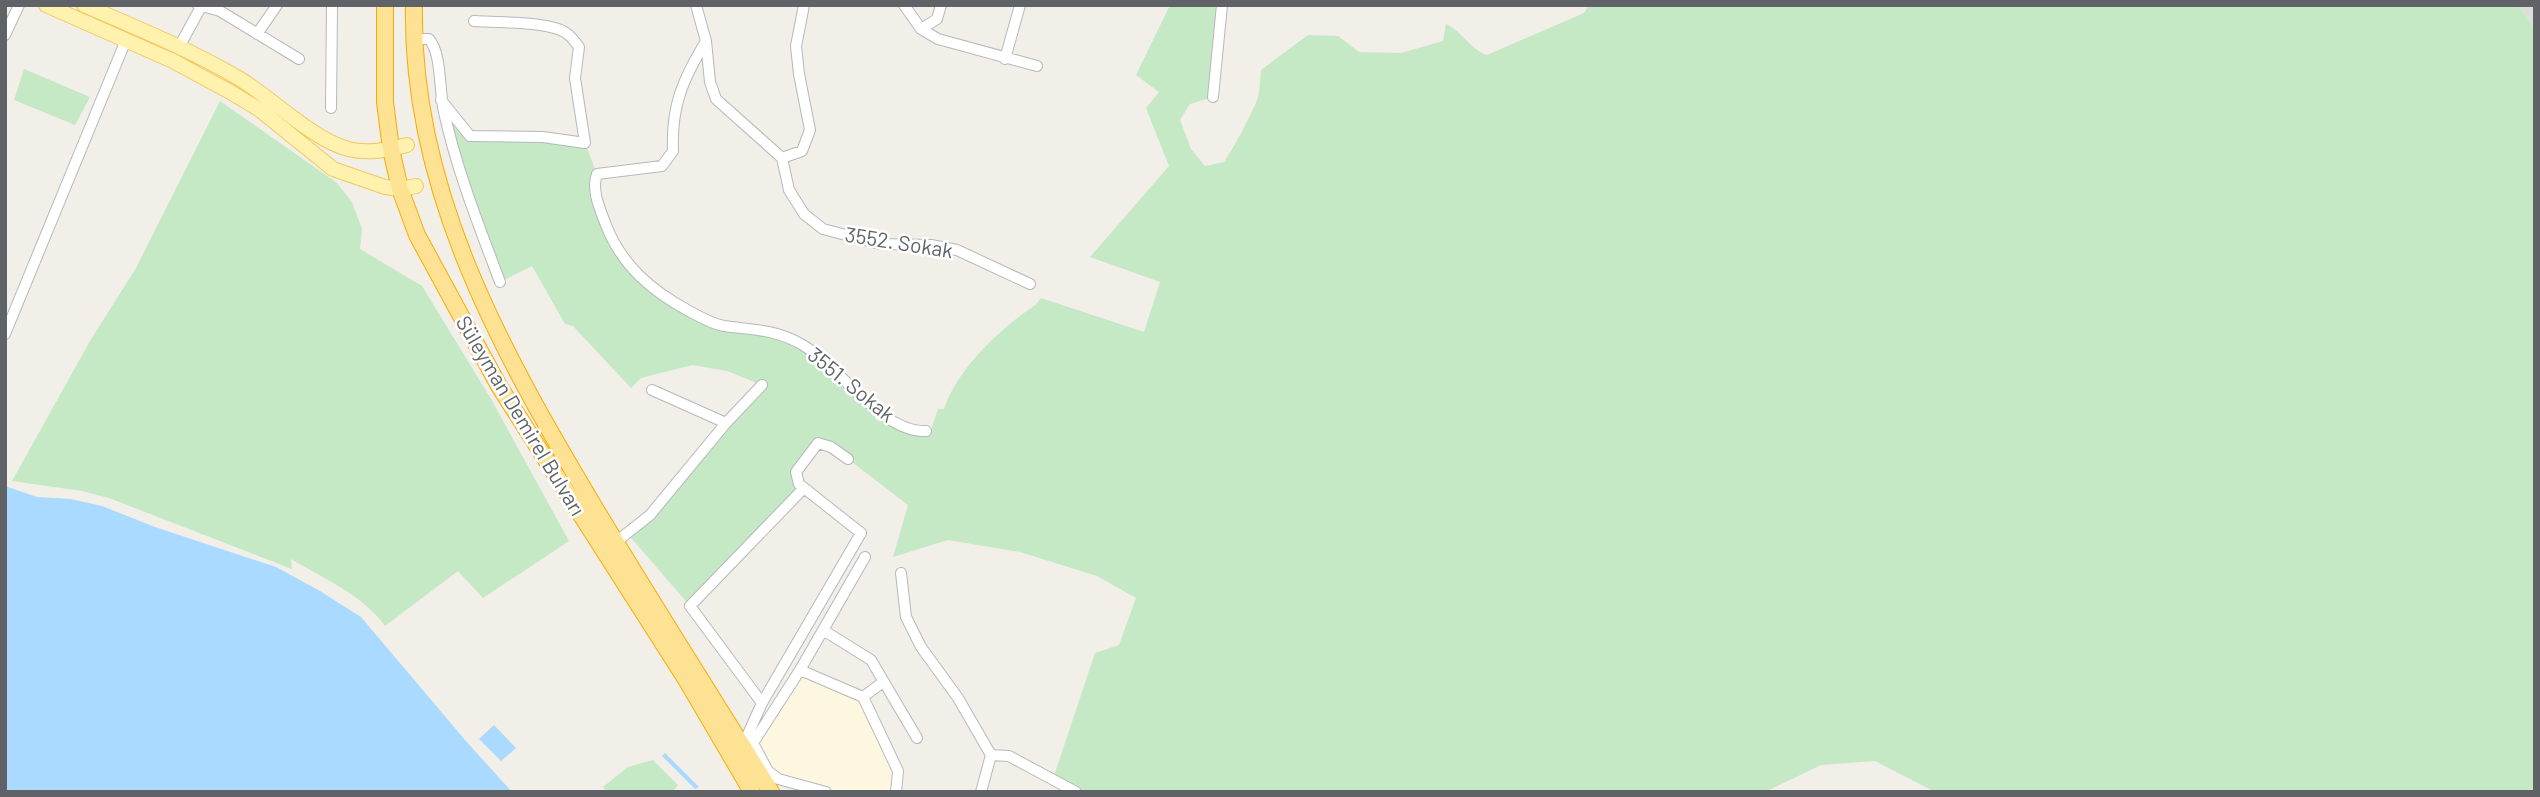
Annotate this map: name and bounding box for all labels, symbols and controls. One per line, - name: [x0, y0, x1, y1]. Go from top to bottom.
- street label: 3552. Sokak: [843, 221, 955, 262]
- street label: Süleyman Demirel Bulvarı: [452, 311, 591, 520]
- street label: 3551. Sokak: [803, 341, 900, 426]

